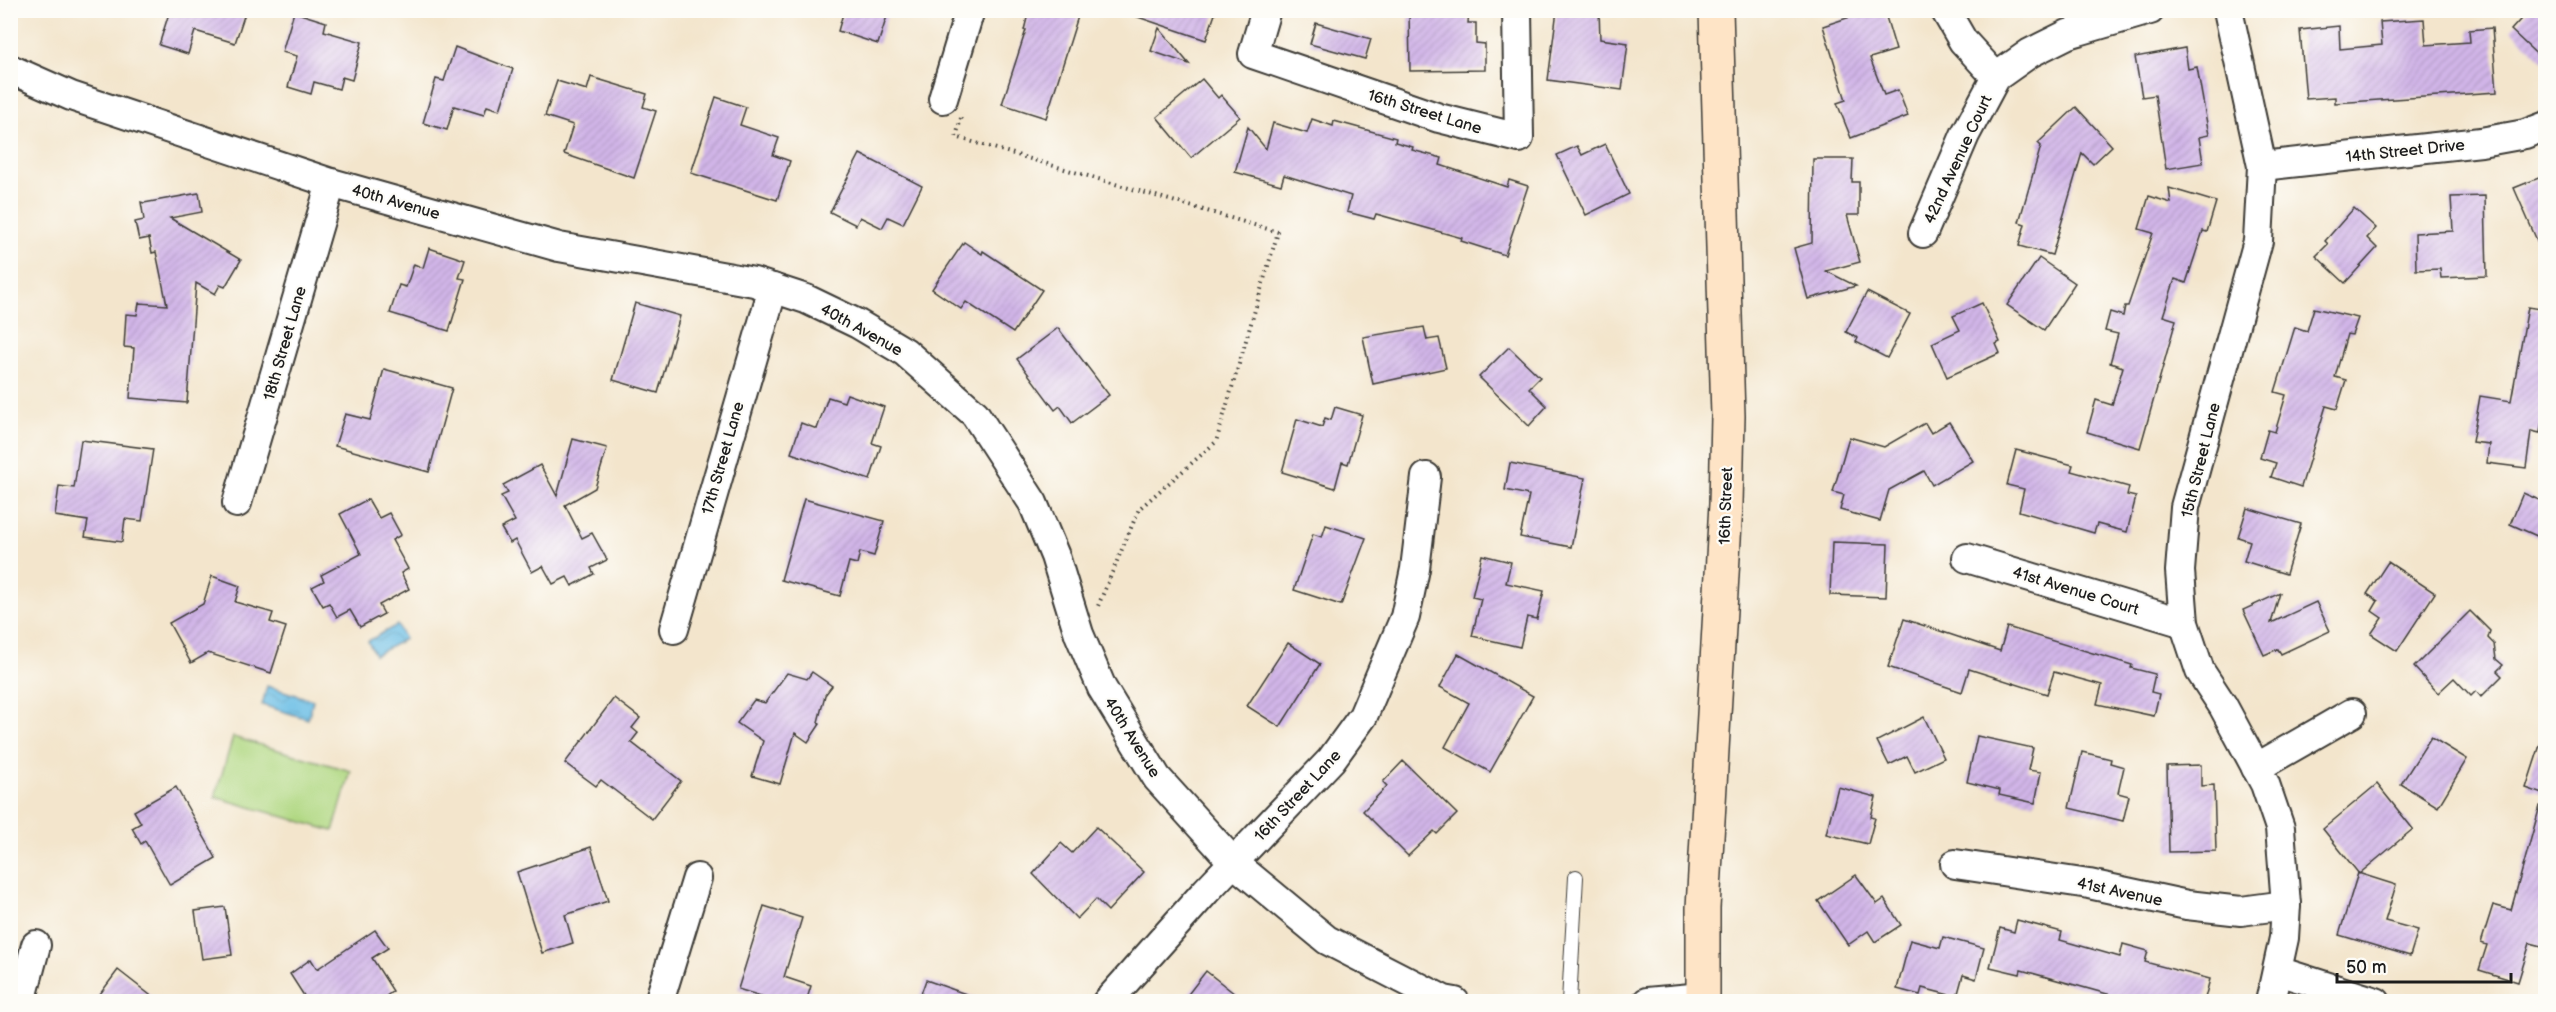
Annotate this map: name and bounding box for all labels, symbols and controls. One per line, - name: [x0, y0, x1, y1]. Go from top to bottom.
- street label: 16th Street Lane: [1365, 86, 1484, 139]
- street label: 42nd Avenue Court: [1920, 92, 1997, 227]
- street label: 14th Street Drive: [2345, 136, 2466, 167]
- street label: 40th Avenue: [349, 181, 442, 224]
- street label: 18th Street Lane: [260, 284, 311, 403]
- street label: 40th Avenue: [817, 300, 906, 361]
- street label: 17th Street Lane: [698, 399, 749, 517]
- street label: 15th Street Lane: [2178, 400, 2225, 520]
- street label: 16th Street: [1716, 467, 1737, 545]
- street label: 41st Avenue Court: [2010, 563, 2141, 620]
- street label: 40th Avenue: [1100, 694, 1164, 782]
- street label: 16th Street Lane: [1251, 746, 1346, 846]
- street label: 41st Avenue: [2075, 874, 2165, 911]
- scale bar: [2337, 946, 2511, 984]
- text: 50 m: [2346, 957, 2387, 978]

